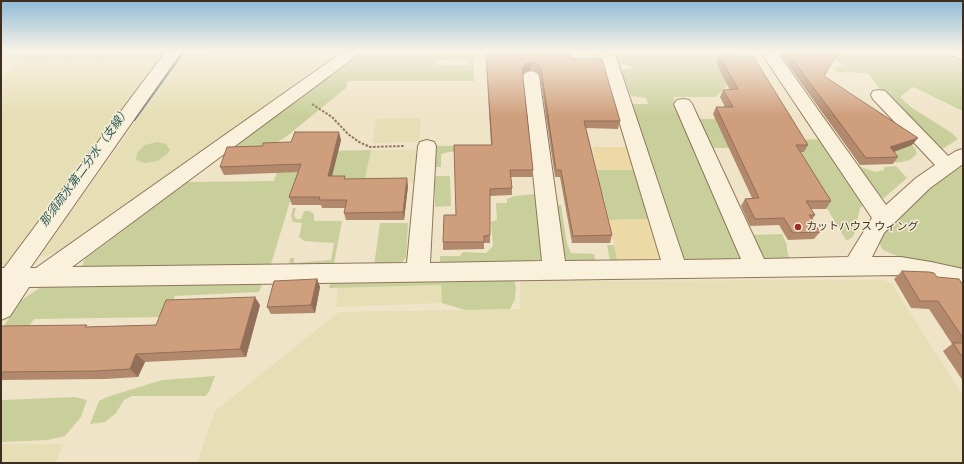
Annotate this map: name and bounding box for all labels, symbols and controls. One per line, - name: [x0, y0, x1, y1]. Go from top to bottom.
- water label: 那須疏水第二分水（支線）: [37, 105, 133, 229]
- place label: カットハウス ウィング: [806, 220, 919, 234]
- marker: カットハウス ウィング: [793, 222, 803, 232]

